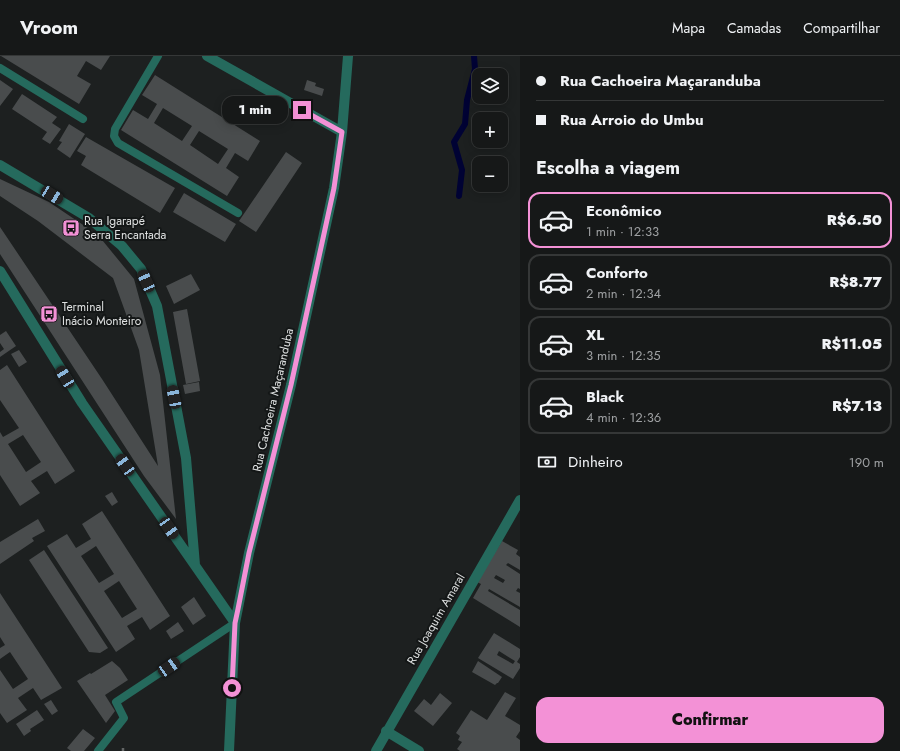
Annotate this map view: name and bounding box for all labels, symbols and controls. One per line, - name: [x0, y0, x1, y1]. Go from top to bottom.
- text: Vroom: [20, 14, 78, 41]
- text: Mapa: [672, 18, 705, 38]
- text: Camadas: [727, 18, 781, 38]
- text: Compartilhar: [803, 18, 880, 38]
- map controls: [472, 68, 508, 192]
- button: layers: [472, 68, 508, 104]
- text: Rua Cachoeira Maçaranduba: [560, 70, 761, 92]
- callout: 1 min: [222, 96, 288, 124]
- text: 1 min: [239, 100, 271, 119]
- route end: [293, 101, 311, 119]
- text: Rua Arroio do Umbu: [560, 109, 704, 131]
- button: +: [472, 112, 508, 148]
- text: Escolha a viagem: [536, 155, 680, 181]
- button: −: [472, 156, 508, 192]
- car: [39, 184, 65, 206]
- text: Econômico: [586, 200, 661, 222]
- icon: car: [538, 202, 574, 238]
- text: R$6.50: [827, 209, 882, 231]
- place label: Rua Igarapé Serra Encantada: [84, 212, 167, 244]
- bus stop icon: Rua Igarapé Serra Encantada: [61, 218, 81, 238]
- text: 1 min · 12:33: [586, 222, 659, 241]
- text: Conforto: [586, 262, 648, 284]
- icon: car: [538, 264, 574, 300]
- car: [136, 268, 156, 294]
- text: R$8.77: [829, 271, 882, 293]
- text: 2 min · 12:34: [586, 284, 661, 303]
- place label: Terminal Inácio Monteiro: [62, 298, 142, 330]
- bus stop icon: Terminal Inácio Monteiro: [39, 304, 59, 324]
- text: XL: [586, 324, 604, 346]
- street label: Rua Cachoeira Maçaranduba: [248, 326, 298, 473]
- icon: car: [538, 326, 574, 362]
- text: R$11.05: [821, 333, 882, 355]
- text: 3 min · 12:35: [586, 346, 661, 365]
- car: [54, 364, 76, 390]
- car: [166, 384, 182, 410]
- text: Black: [586, 386, 624, 408]
- icon: car: [538, 388, 574, 424]
- text: R$7.13: [832, 395, 882, 417]
- text: 4 min · 12:36: [586, 408, 661, 427]
- icon: cash: [536, 451, 558, 473]
- text: Dinheiro: [568, 451, 623, 473]
- car: [113, 452, 137, 478]
- text: 190 m: [849, 453, 884, 472]
- car: [157, 515, 181, 541]
- street label: Rua Joaquim Amaral: [403, 570, 469, 668]
- car: [156, 655, 182, 679]
- route start: [223, 679, 241, 697]
- button: Confirmar: [536, 697, 884, 743]

